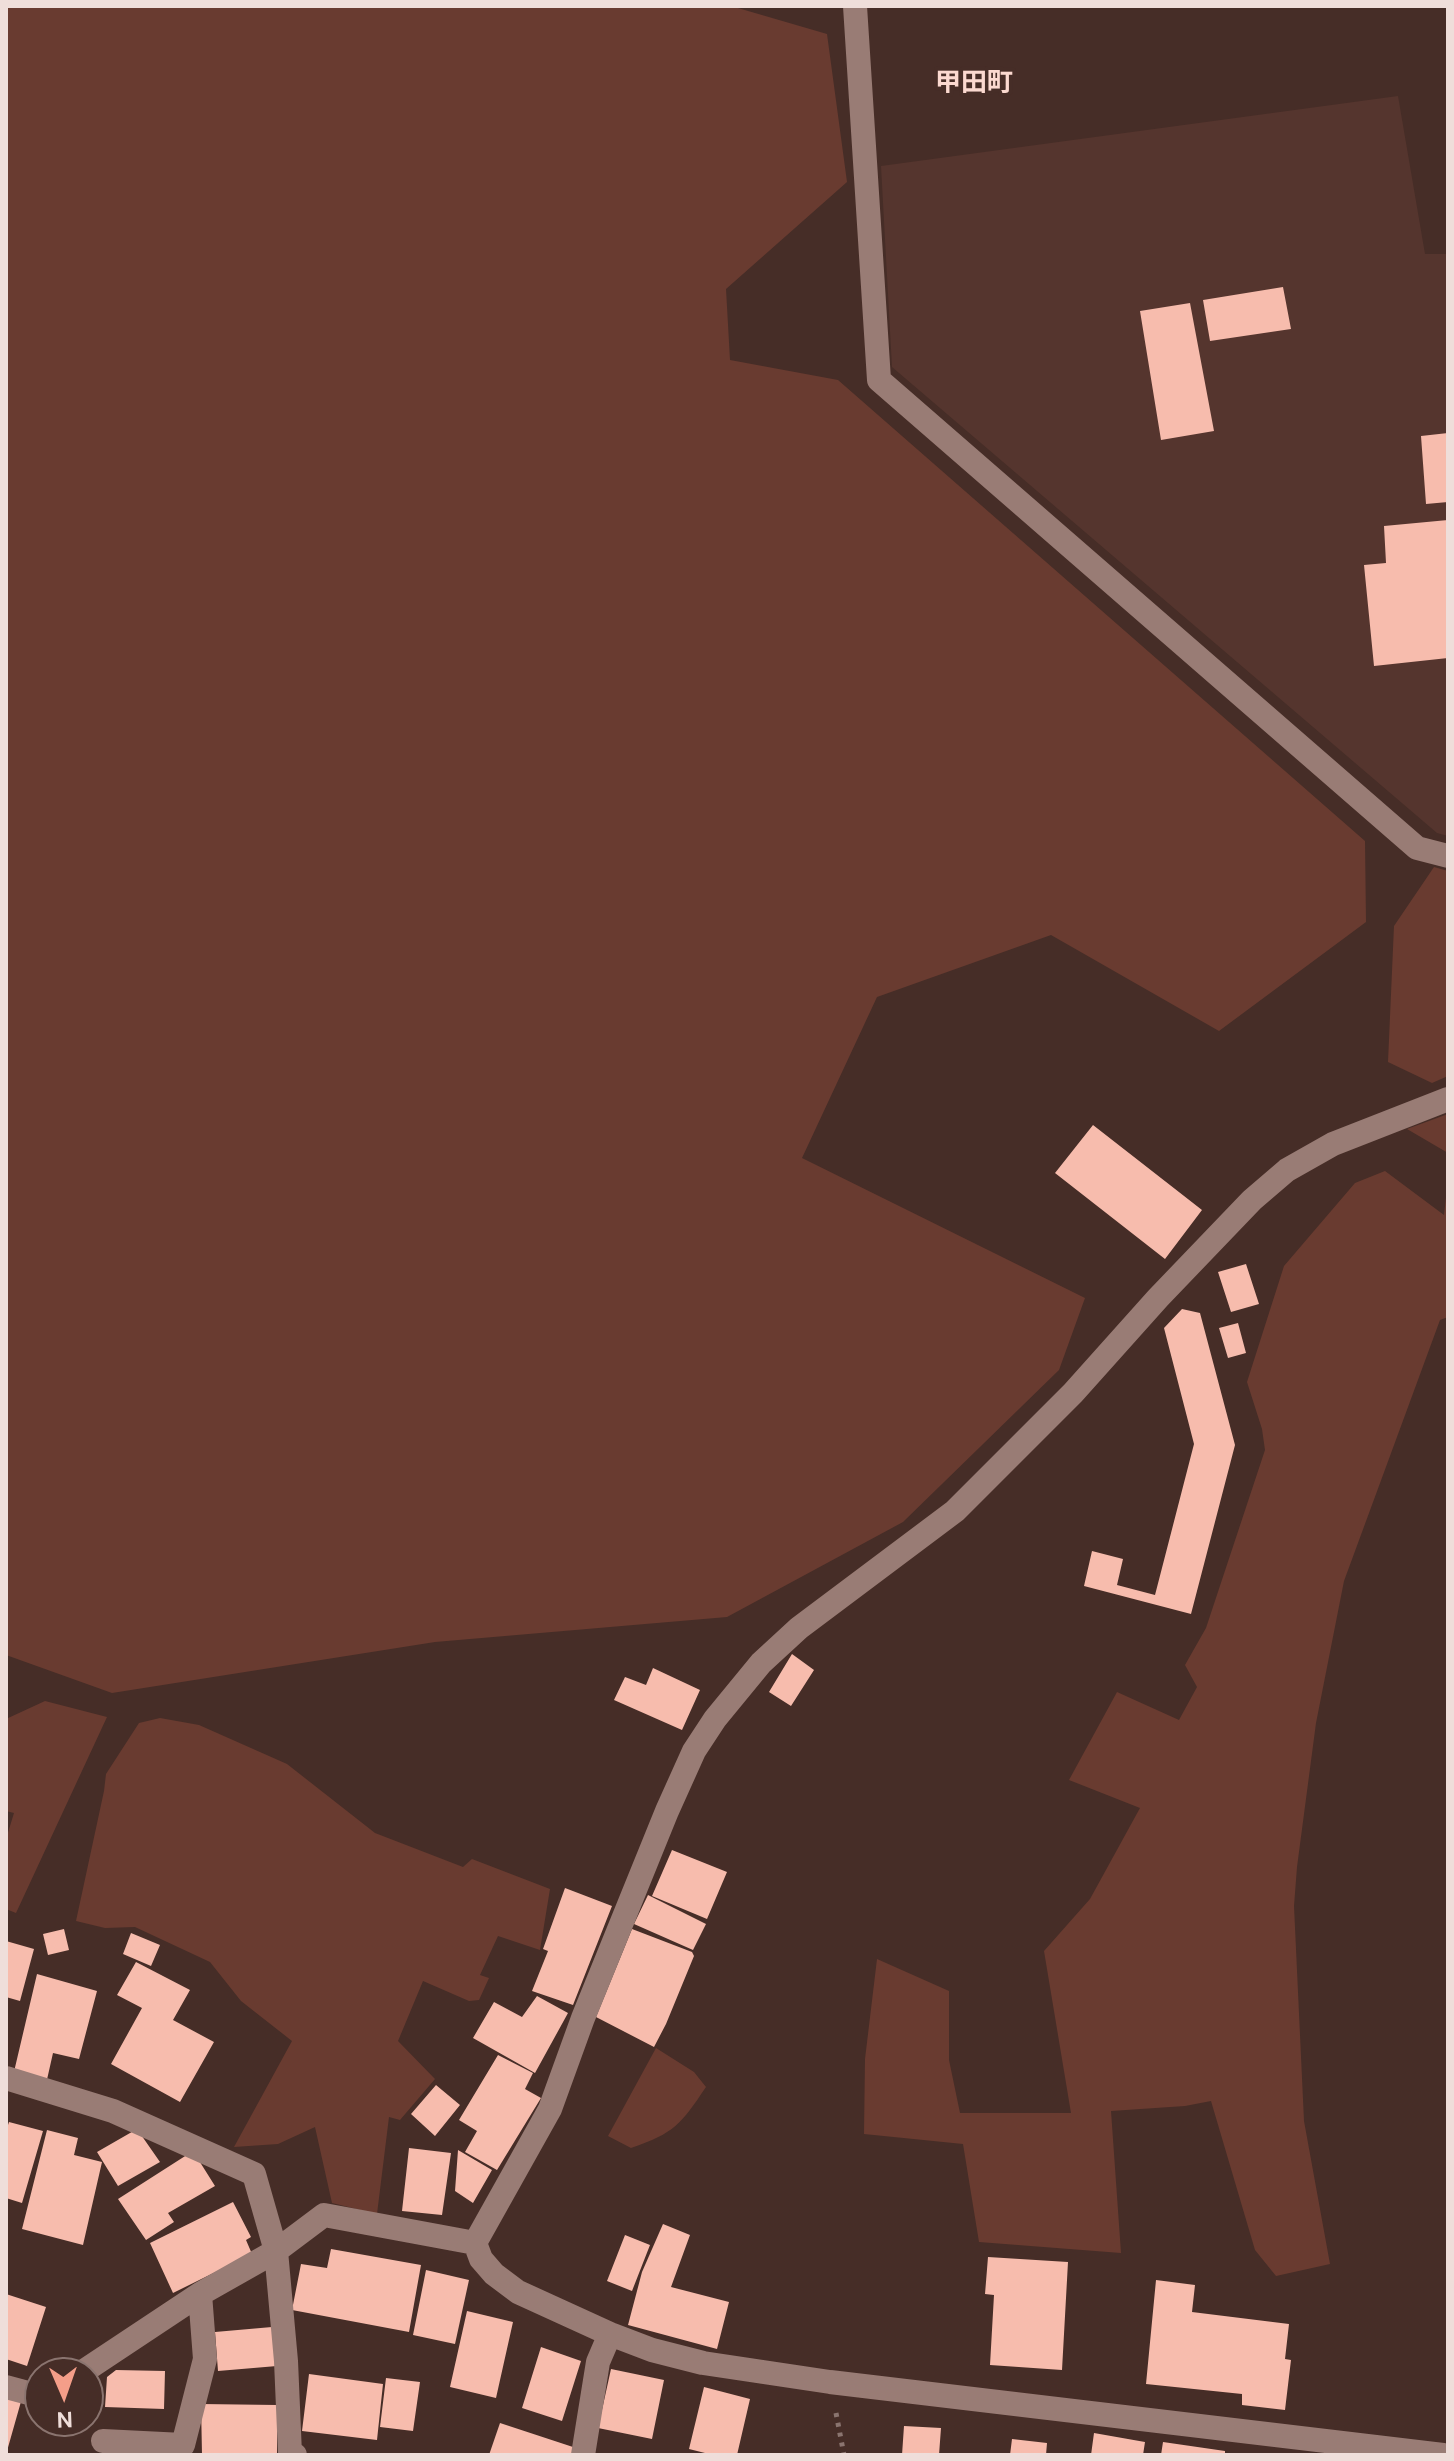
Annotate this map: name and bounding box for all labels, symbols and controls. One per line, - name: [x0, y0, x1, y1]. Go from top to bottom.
- district label: 甲田町: [935, 68, 1013, 100]
- north arrow: [24, 2357, 104, 2437]
- text: N: [56, 2405, 73, 2434]

